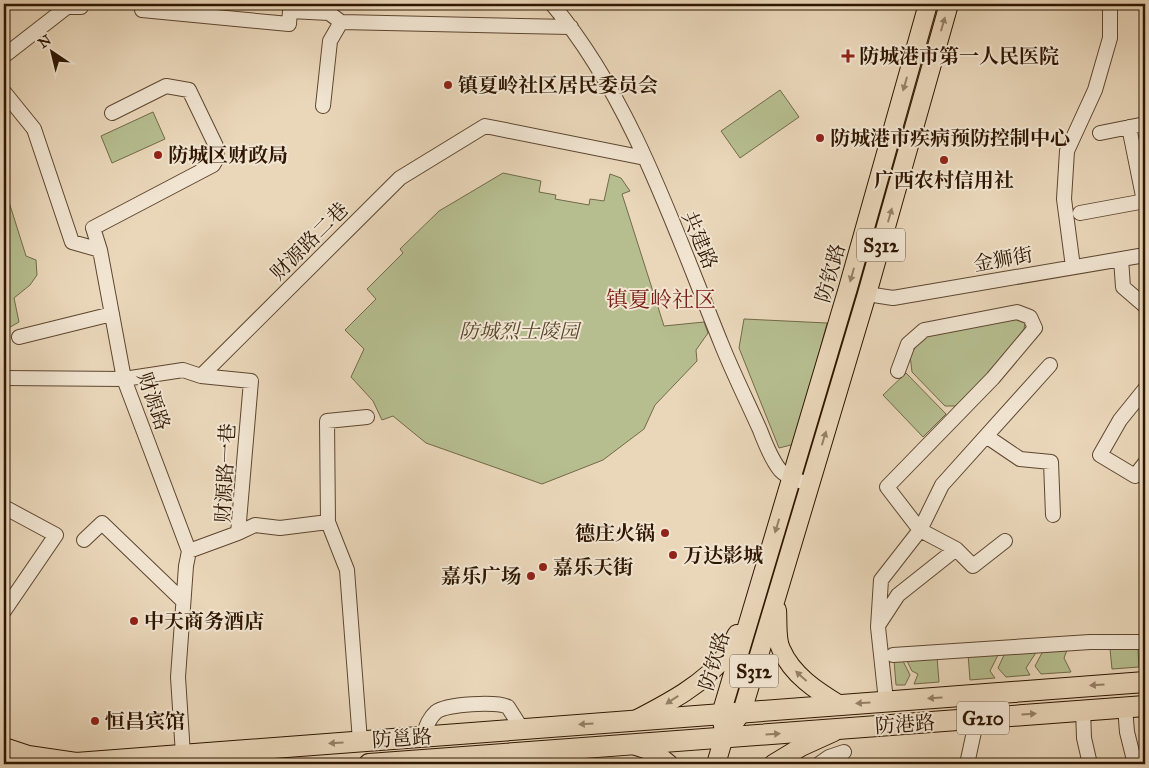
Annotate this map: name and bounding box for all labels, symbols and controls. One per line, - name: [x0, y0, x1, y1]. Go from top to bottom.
- one-way arrow: [939, 17, 947, 32]
- north arrow: [28, 28, 78, 78]
- text: N: [35, 31, 55, 52]
- place label: 防城港市第一人民医院: [859, 44, 1059, 68]
- marker: 防城港市第一人民医院: [841, 49, 855, 63]
- place label: 镇夏岭社区居民委员会: [458, 73, 658, 97]
- one-way arrow: [901, 77, 909, 92]
- marker: 镇夏岭社区居民委员会: [442, 79, 454, 91]
- place label: 防城港市疾病预防控制中心: [830, 126, 1070, 150]
- marker: 防城港市疾病预防控制中心: [814, 132, 826, 144]
- place label: 防城区财政局: [168, 143, 288, 167]
- marker: 防城区财政局: [152, 149, 164, 161]
- marker: 广西农村信用社: [938, 154, 950, 166]
- place label: 广西农村信用社: [874, 168, 1014, 192]
- street label: 财源路二巷: [265, 197, 353, 285]
- one-way arrow: [886, 207, 894, 222]
- street label: 共建路: [677, 208, 723, 272]
- road number: S312: [857, 228, 905, 262]
- street label: 防钦路: [810, 241, 850, 305]
- street label: 金狮街: [971, 242, 1035, 276]
- one-way arrow: [848, 267, 856, 282]
- district label: 镇夏岭社区: [606, 286, 716, 313]
- park label: 防城烈士陵园: [459, 319, 582, 343]
- street label: 财源路: [133, 369, 175, 433]
- street label: 财源路一巷: [210, 422, 240, 524]
- one-way arrow: [821, 430, 829, 445]
- one-way arrow: [773, 518, 781, 533]
- place label: 德庄火锅: [575, 521, 655, 545]
- marker: 德庄火锅: [659, 527, 671, 539]
- place label: 万达影城: [683, 543, 763, 567]
- marker: 万达影城: [667, 549, 679, 561]
- place label: 嘉乐天街: [553, 555, 633, 579]
- marker: 嘉乐天街: [537, 561, 549, 573]
- place label: 嘉乐广场: [441, 564, 521, 588]
- marker: 嘉乐广场: [525, 570, 537, 582]
- place label: 中天商务酒店: [144, 609, 264, 633]
- marker: 中天商务酒店: [128, 615, 140, 627]
- street label: 防钦路: [694, 629, 734, 693]
- road number: S312: [730, 654, 778, 688]
- one-way arrow: [795, 670, 807, 682]
- one-way arrow: [1088, 682, 1104, 690]
- one-way arrow: [926, 694, 942, 702]
- one-way arrow: [666, 695, 679, 704]
- one-way arrow: [855, 699, 871, 707]
- road number: G210: [957, 701, 1009, 734]
- place label: 恒昌宾馆: [105, 709, 185, 733]
- street label: 防港路: [874, 710, 936, 738]
- one-way arrow: [1022, 710, 1038, 718]
- marker: 恒昌宾馆: [89, 715, 101, 727]
- one-way arrow: [577, 720, 593, 728]
- street label: 防邕路: [371, 724, 433, 752]
- one-way arrow: [765, 730, 781, 738]
- one-way arrow: [328, 739, 344, 747]

